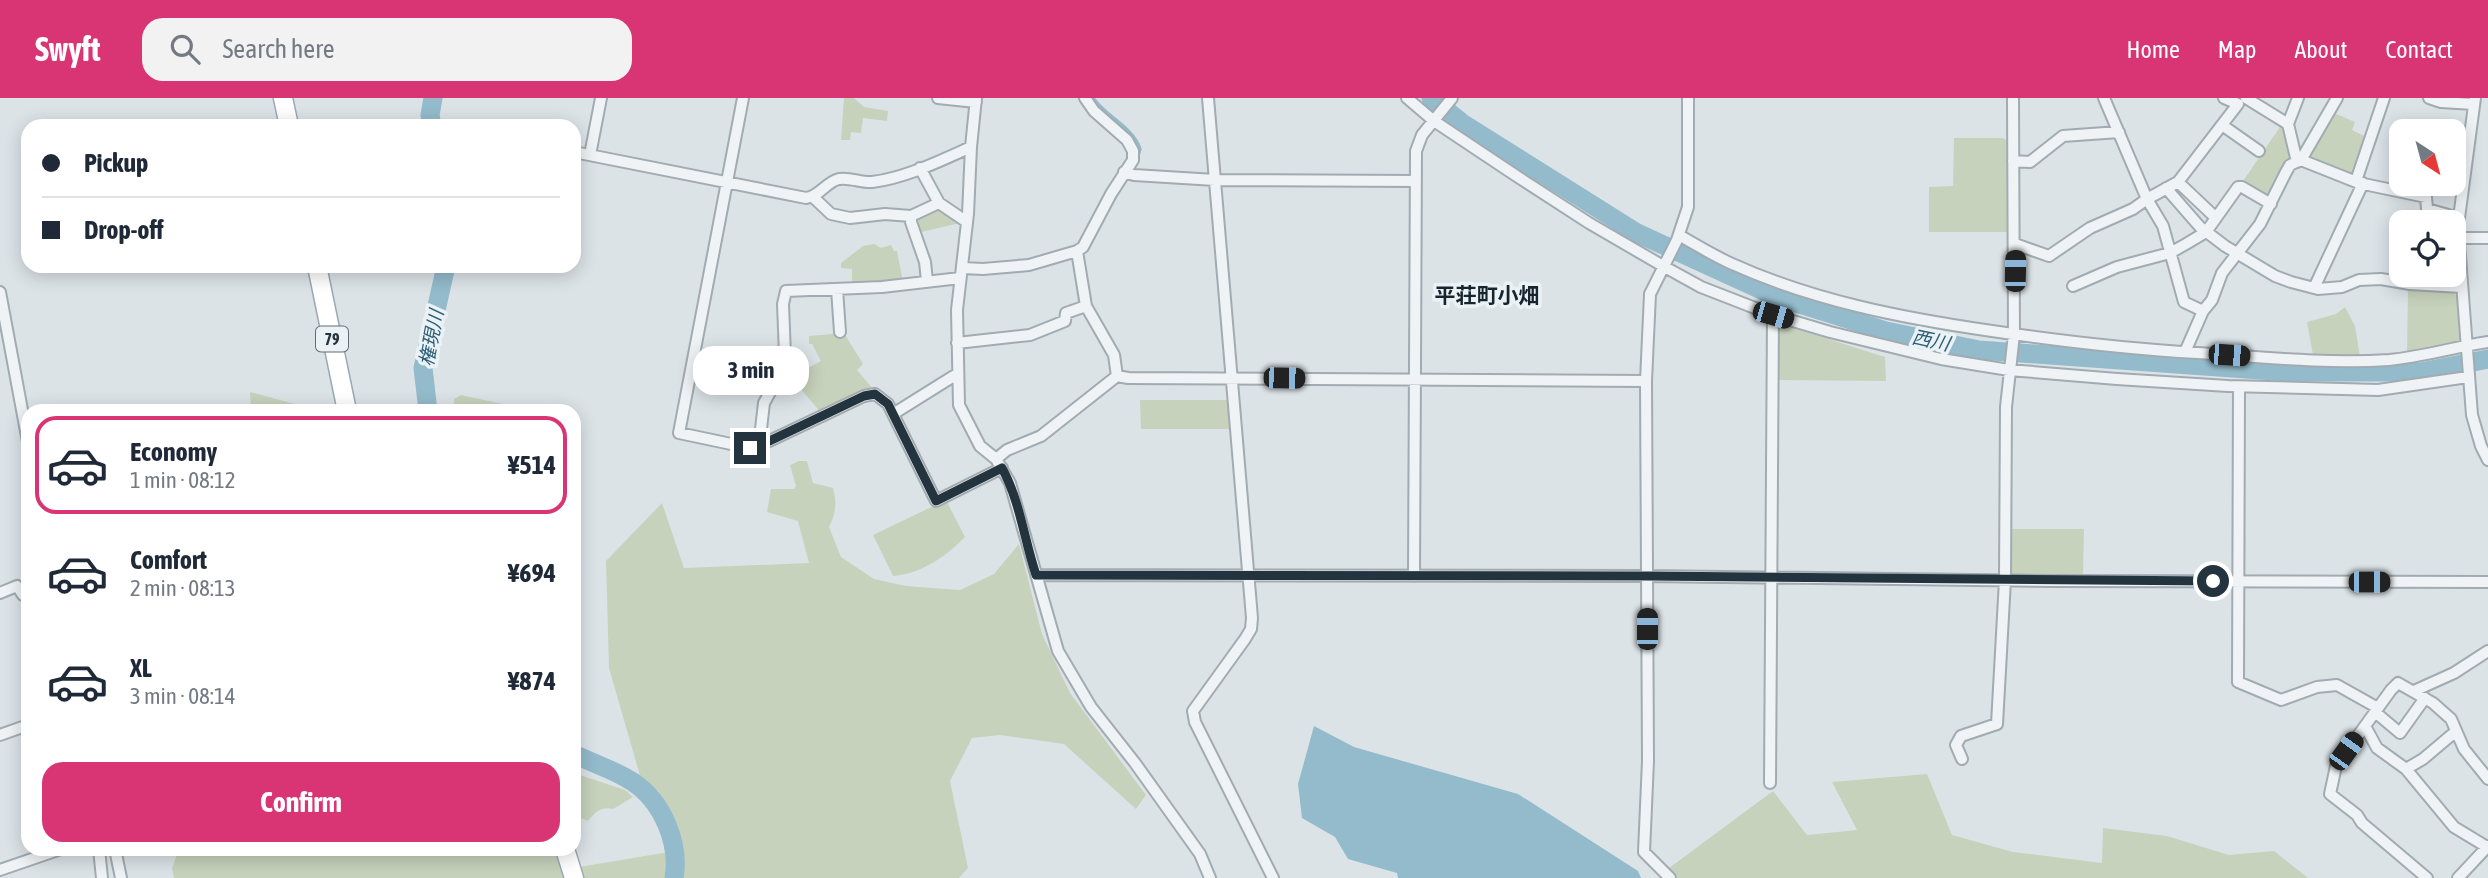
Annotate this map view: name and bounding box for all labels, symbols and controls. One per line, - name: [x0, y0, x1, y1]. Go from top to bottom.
- search box: [142, 18, 632, 81]
- text: Swyft: [35, 30, 100, 68]
- icon: search: [166, 30, 204, 68]
- text: Search here: [222, 34, 335, 64]
- text: Home: [2126, 36, 2180, 63]
- text: Map: [2218, 36, 2256, 63]
- text: About: [2294, 36, 2347, 63]
- text: Contact: [2385, 36, 2453, 63]
- north arrow: [2389, 119, 2466, 196]
- map controls: [2389, 119, 2466, 287]
- text: Pickup: [84, 148, 148, 178]
- button: locate: [2389, 210, 2466, 287]
- text: Drop-off: [84, 215, 164, 245]
- car: [2005, 250, 2026, 292]
- district label: 平荘町小畑: [1435, 283, 1540, 307]
- car: [1750, 299, 1797, 331]
- water label: 権現川: [415, 306, 448, 368]
- water label: 西川: [1910, 325, 1954, 355]
- road number: 79: [316, 327, 348, 352]
- car: [2208, 343, 2251, 367]
- callout: 3 min: [692, 346, 808, 396]
- text: 3 min: [728, 357, 774, 383]
- car: [1263, 367, 1306, 389]
- route end: [734, 432, 766, 464]
- icon: car: [46, 434, 109, 497]
- text: Economy: [130, 437, 217, 467]
- text: ¥514: [508, 450, 556, 480]
- text: 1 min · 08:12: [130, 467, 236, 493]
- icon: car: [46, 542, 109, 605]
- text: Comfort: [130, 545, 207, 575]
- text: ¥694: [508, 558, 556, 588]
- route start: [2197, 565, 2229, 597]
- car: [2349, 572, 2391, 593]
- text: 2 min · 08:13: [130, 575, 236, 601]
- car: [1637, 608, 1658, 650]
- icon: car: [46, 650, 109, 713]
- text: XL: [130, 653, 152, 683]
- text: ¥874: [508, 666, 556, 696]
- text: 3 min · 08:14: [130, 683, 236, 709]
- car: [2326, 728, 2367, 774]
- button: Confirm: [42, 762, 560, 842]

